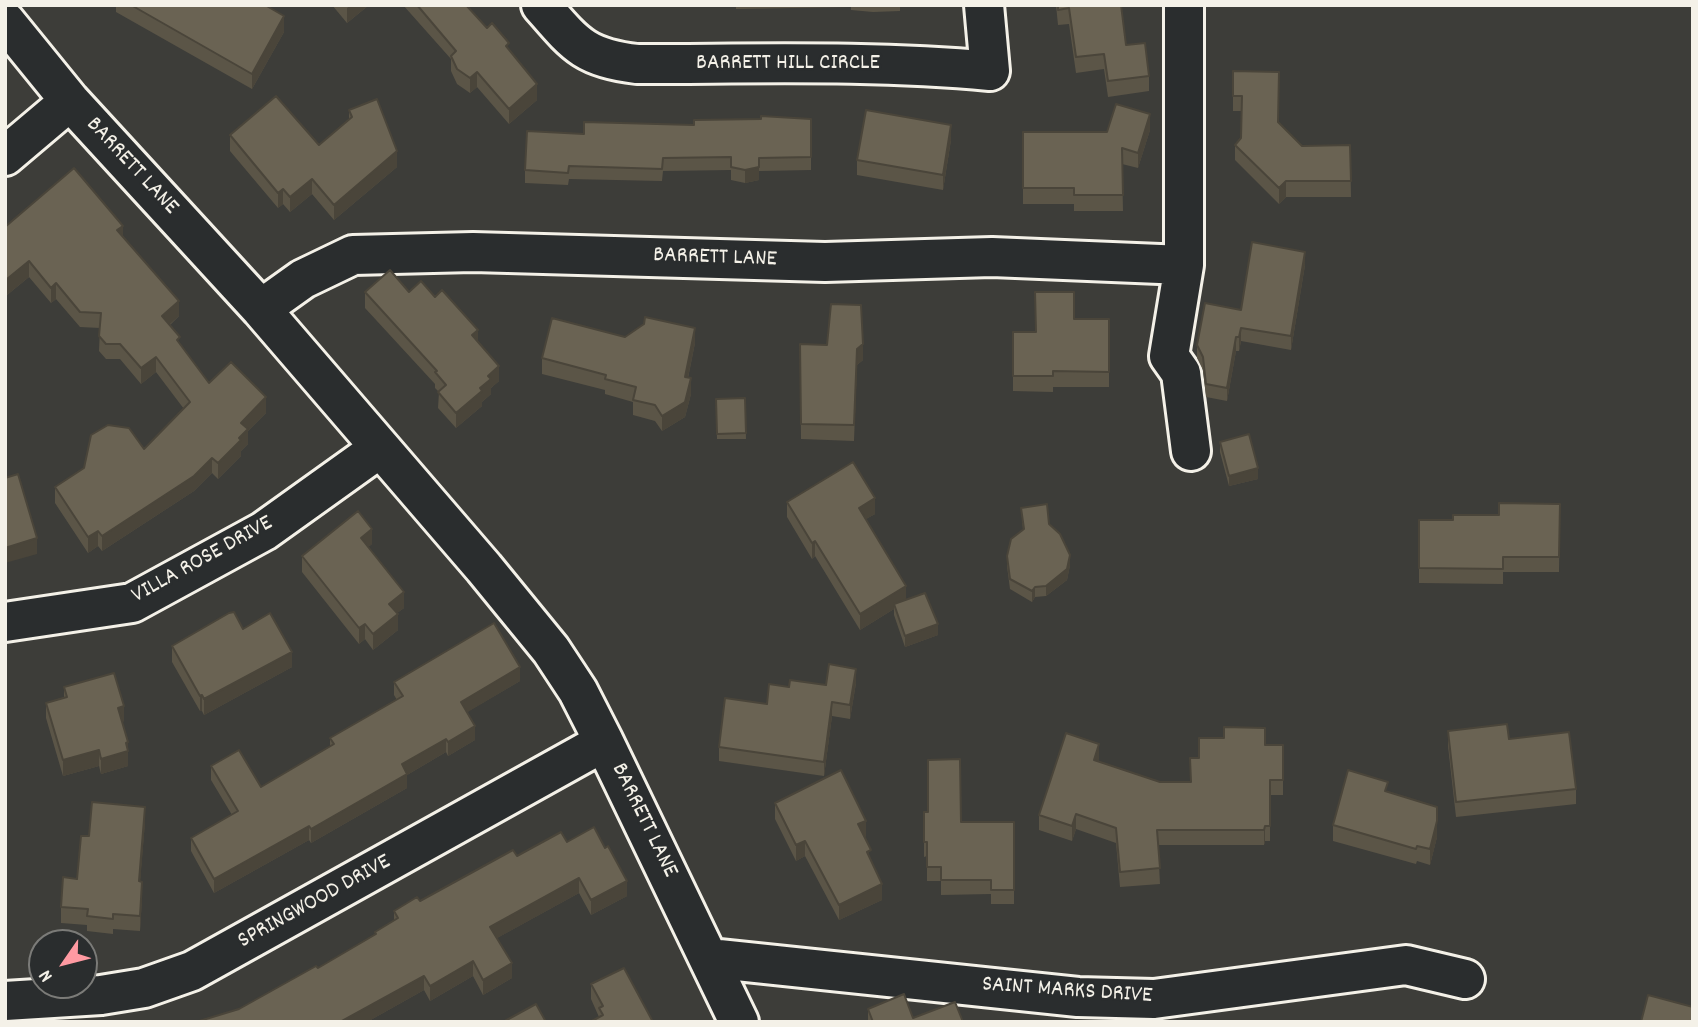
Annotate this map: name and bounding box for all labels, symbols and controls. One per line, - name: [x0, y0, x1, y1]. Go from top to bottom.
- street label: BARRETT HILL CIRCLE: [696, 51, 880, 79]
- street label: BARRETT LANE: [79, 112, 183, 222]
- street label: BARRETT LANE: [653, 243, 777, 275]
- street label: VILLA ROSE DRIVE: [128, 511, 278, 611]
- street label: BARRETT LANE: [603, 759, 683, 883]
- street label: SPRINGWOOD DRIVE: [234, 850, 396, 956]
- north arrow: [28, 929, 98, 999]
- text: N: [33, 964, 61, 987]
- street label: SAINT MARKS DRIVE: [981, 972, 1153, 1012]

